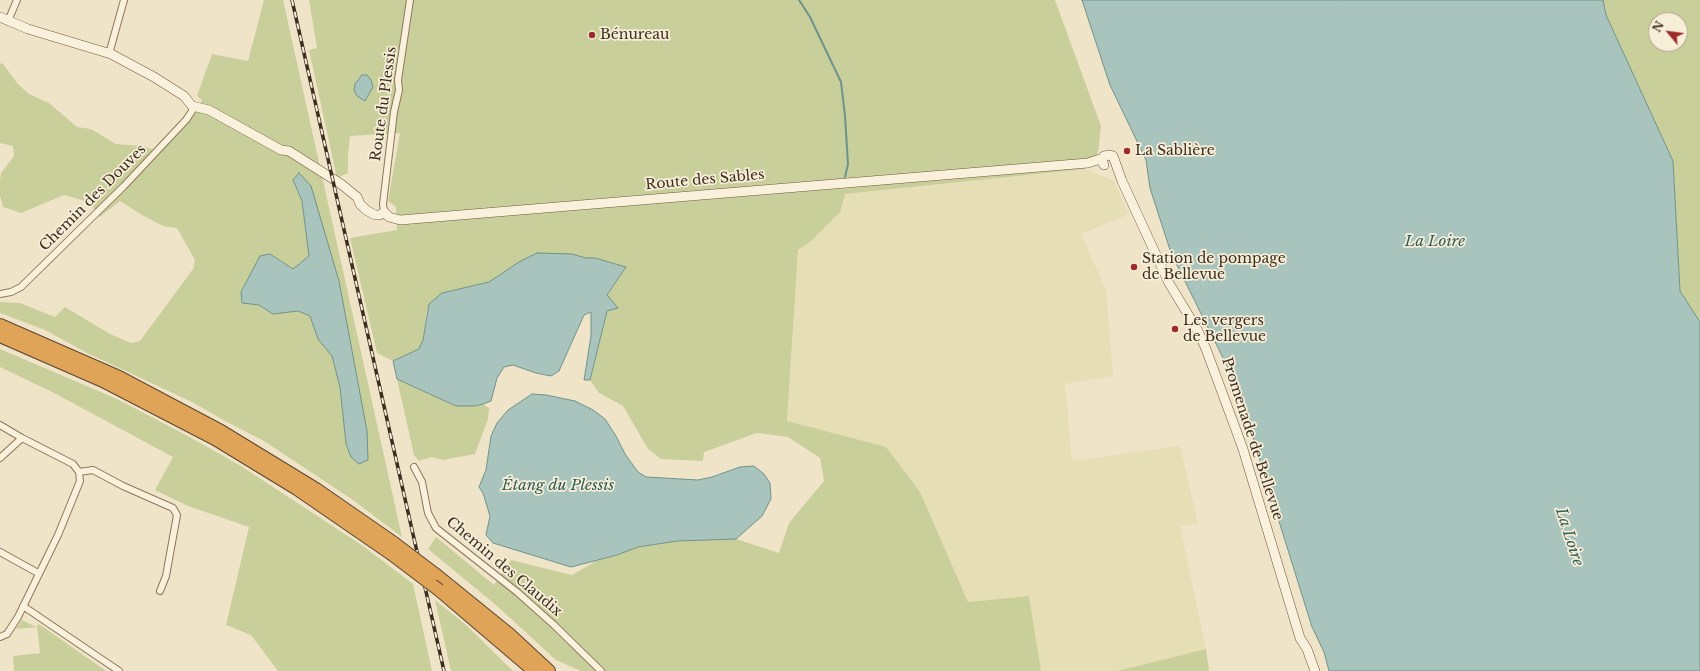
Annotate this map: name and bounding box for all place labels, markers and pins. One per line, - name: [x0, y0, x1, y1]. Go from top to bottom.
- place label: Bénureau: [600, 27, 669, 43]
- marker: Bénureau: [587, 30, 597, 40]
- place label: La Sablière: [1135, 143, 1215, 159]
- marker: La Sablière: [1122, 146, 1132, 156]
- place label: Station de pompage de Bellevue: [1142, 251, 1286, 284]
- marker: Station de pompage de Bellevue: [1129, 262, 1139, 272]
- place label: Les vergers de Bellevue: [1183, 313, 1266, 346]
- marker: Les vergers de Bellevue: [1170, 324, 1180, 334]

